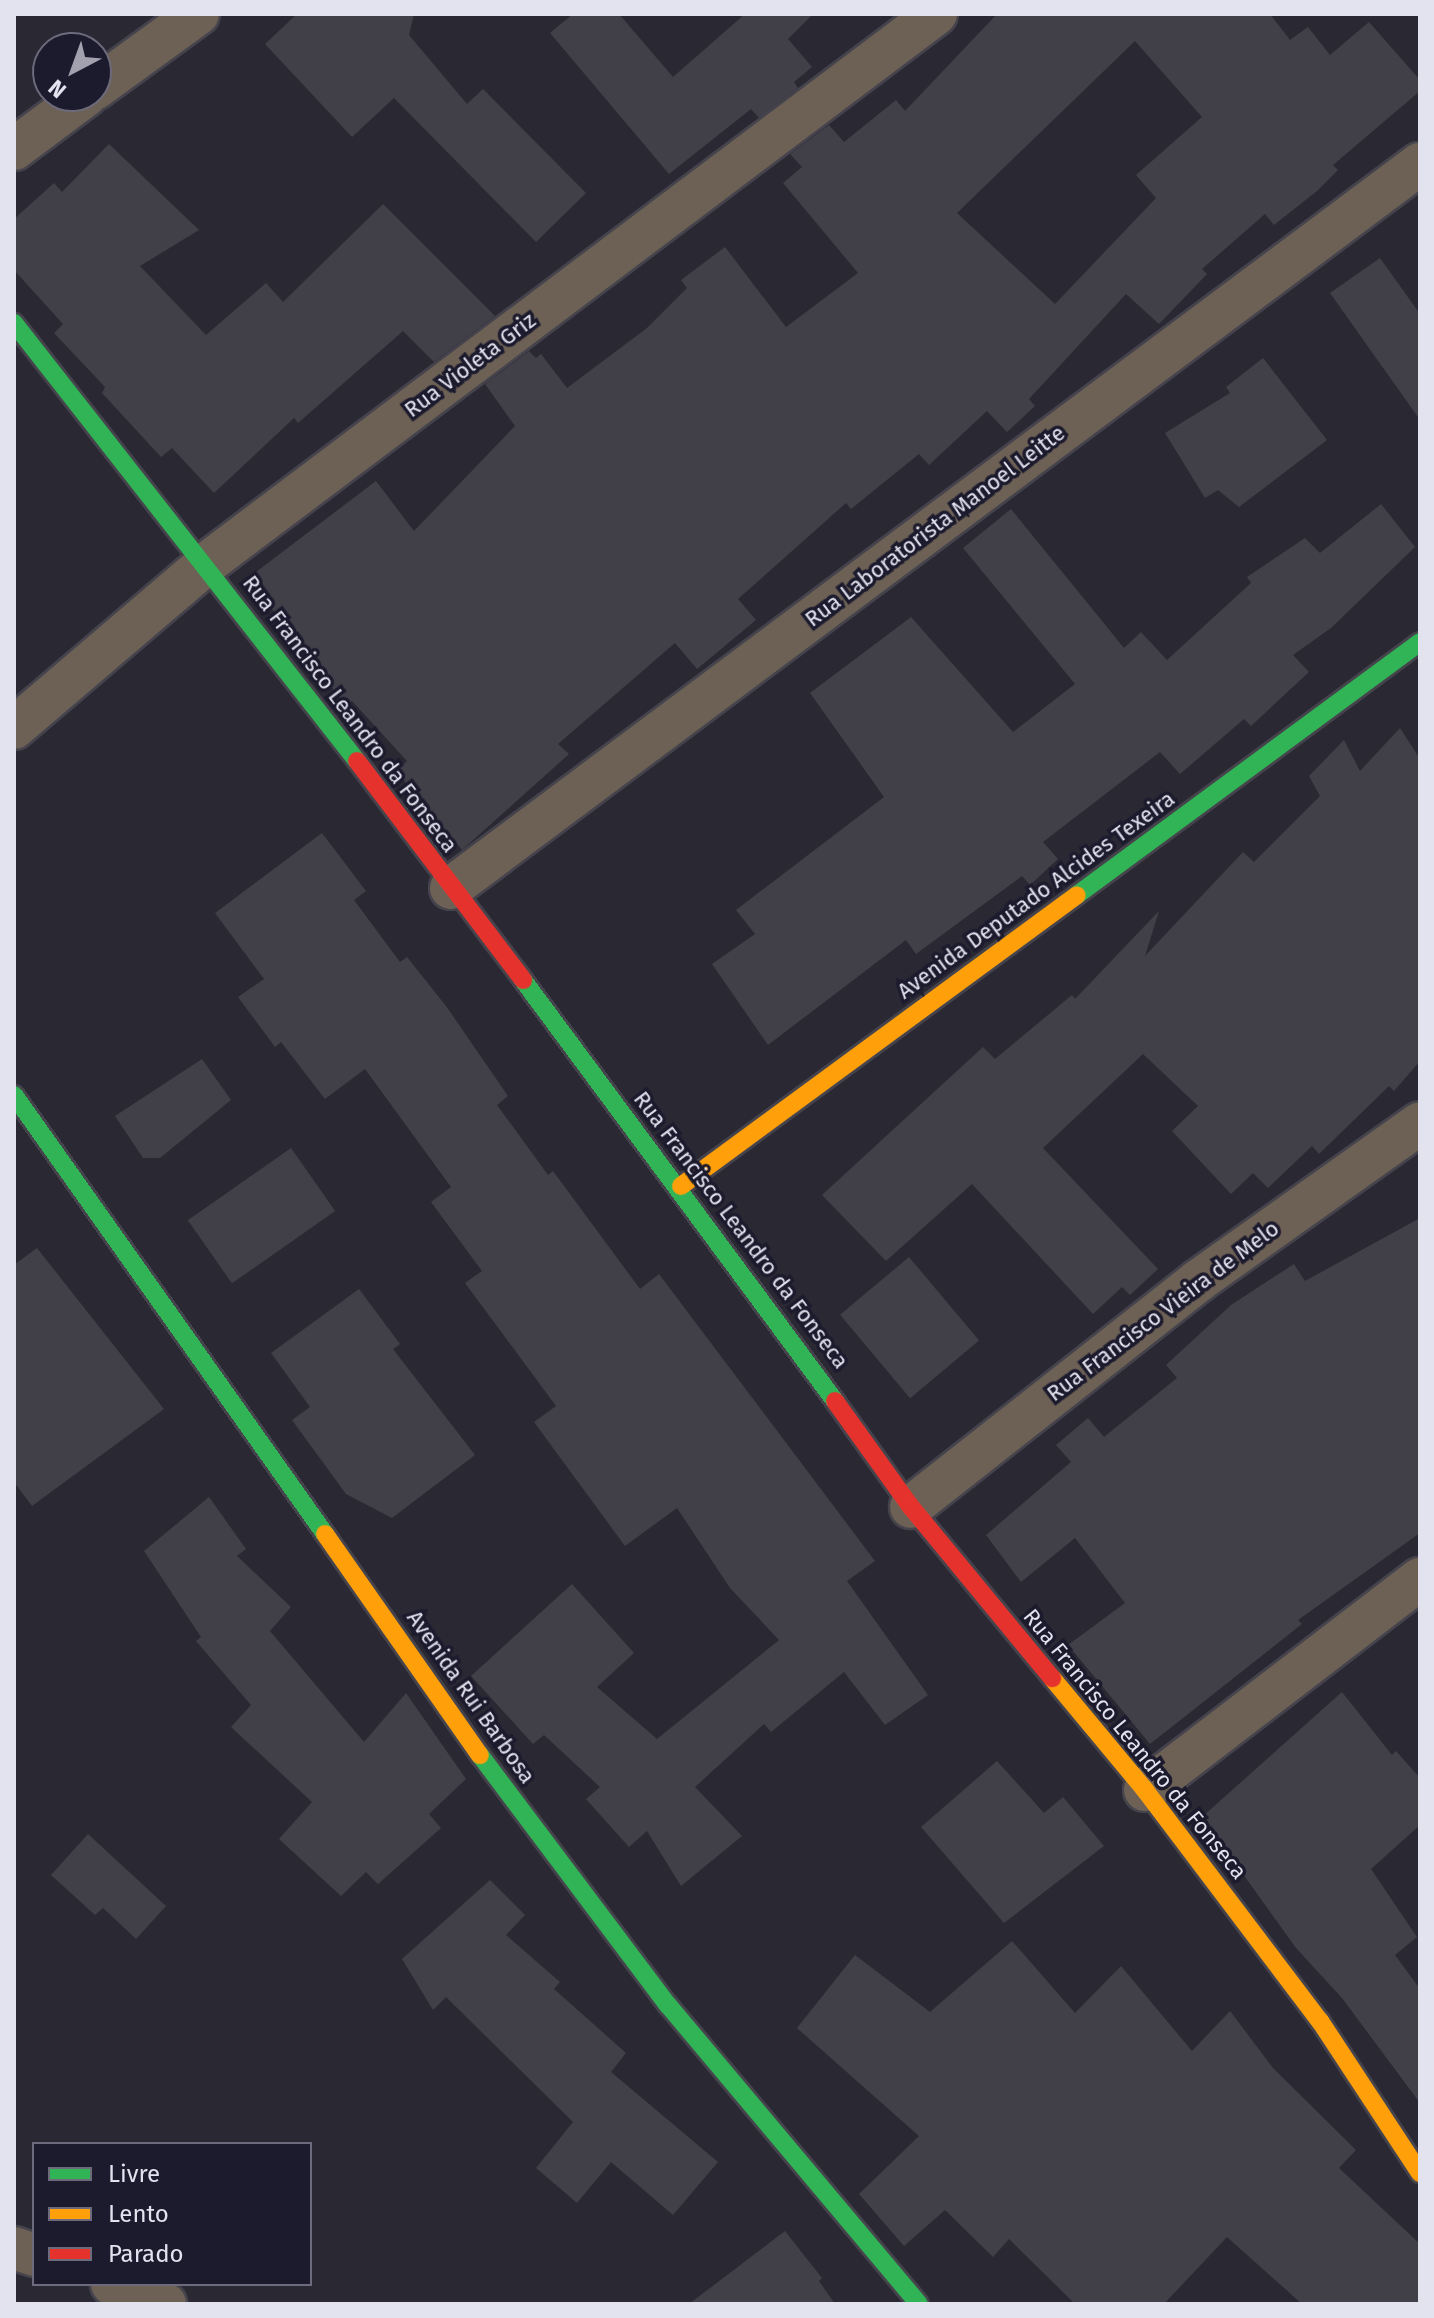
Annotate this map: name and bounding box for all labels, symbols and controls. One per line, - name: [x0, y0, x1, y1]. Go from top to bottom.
- north arrow: [32, 32, 112, 112]
- text: N: [43, 74, 72, 104]
- street label: Rua Violeta Griz: [399, 307, 541, 423]
- street label: Rua Laboratorista Manoel Leitte: [800, 420, 1070, 632]
- street label: Rua Francisco Leandro da Fonseca: [237, 570, 463, 858]
- street label: Avenida Deputado Alcides Texeira: [892, 786, 1180, 1004]
- street label: Rua Francisco Leandro da Fonseca: [628, 1086, 854, 1374]
- street label: Rua Francisco Vieira de Melo: [1042, 1215, 1284, 1407]
- street label: Rua Francisco Leandro da Fonseca: [1018, 1603, 1252, 1885]
- street label: Avenida Rui Barbosa: [401, 1605, 541, 1789]
- legend: [32, 2142, 312, 2286]
- text: Livre: [108, 2160, 160, 2188]
- text: Lento: [108, 2200, 169, 2228]
- text: Parado: [108, 2240, 184, 2268]

